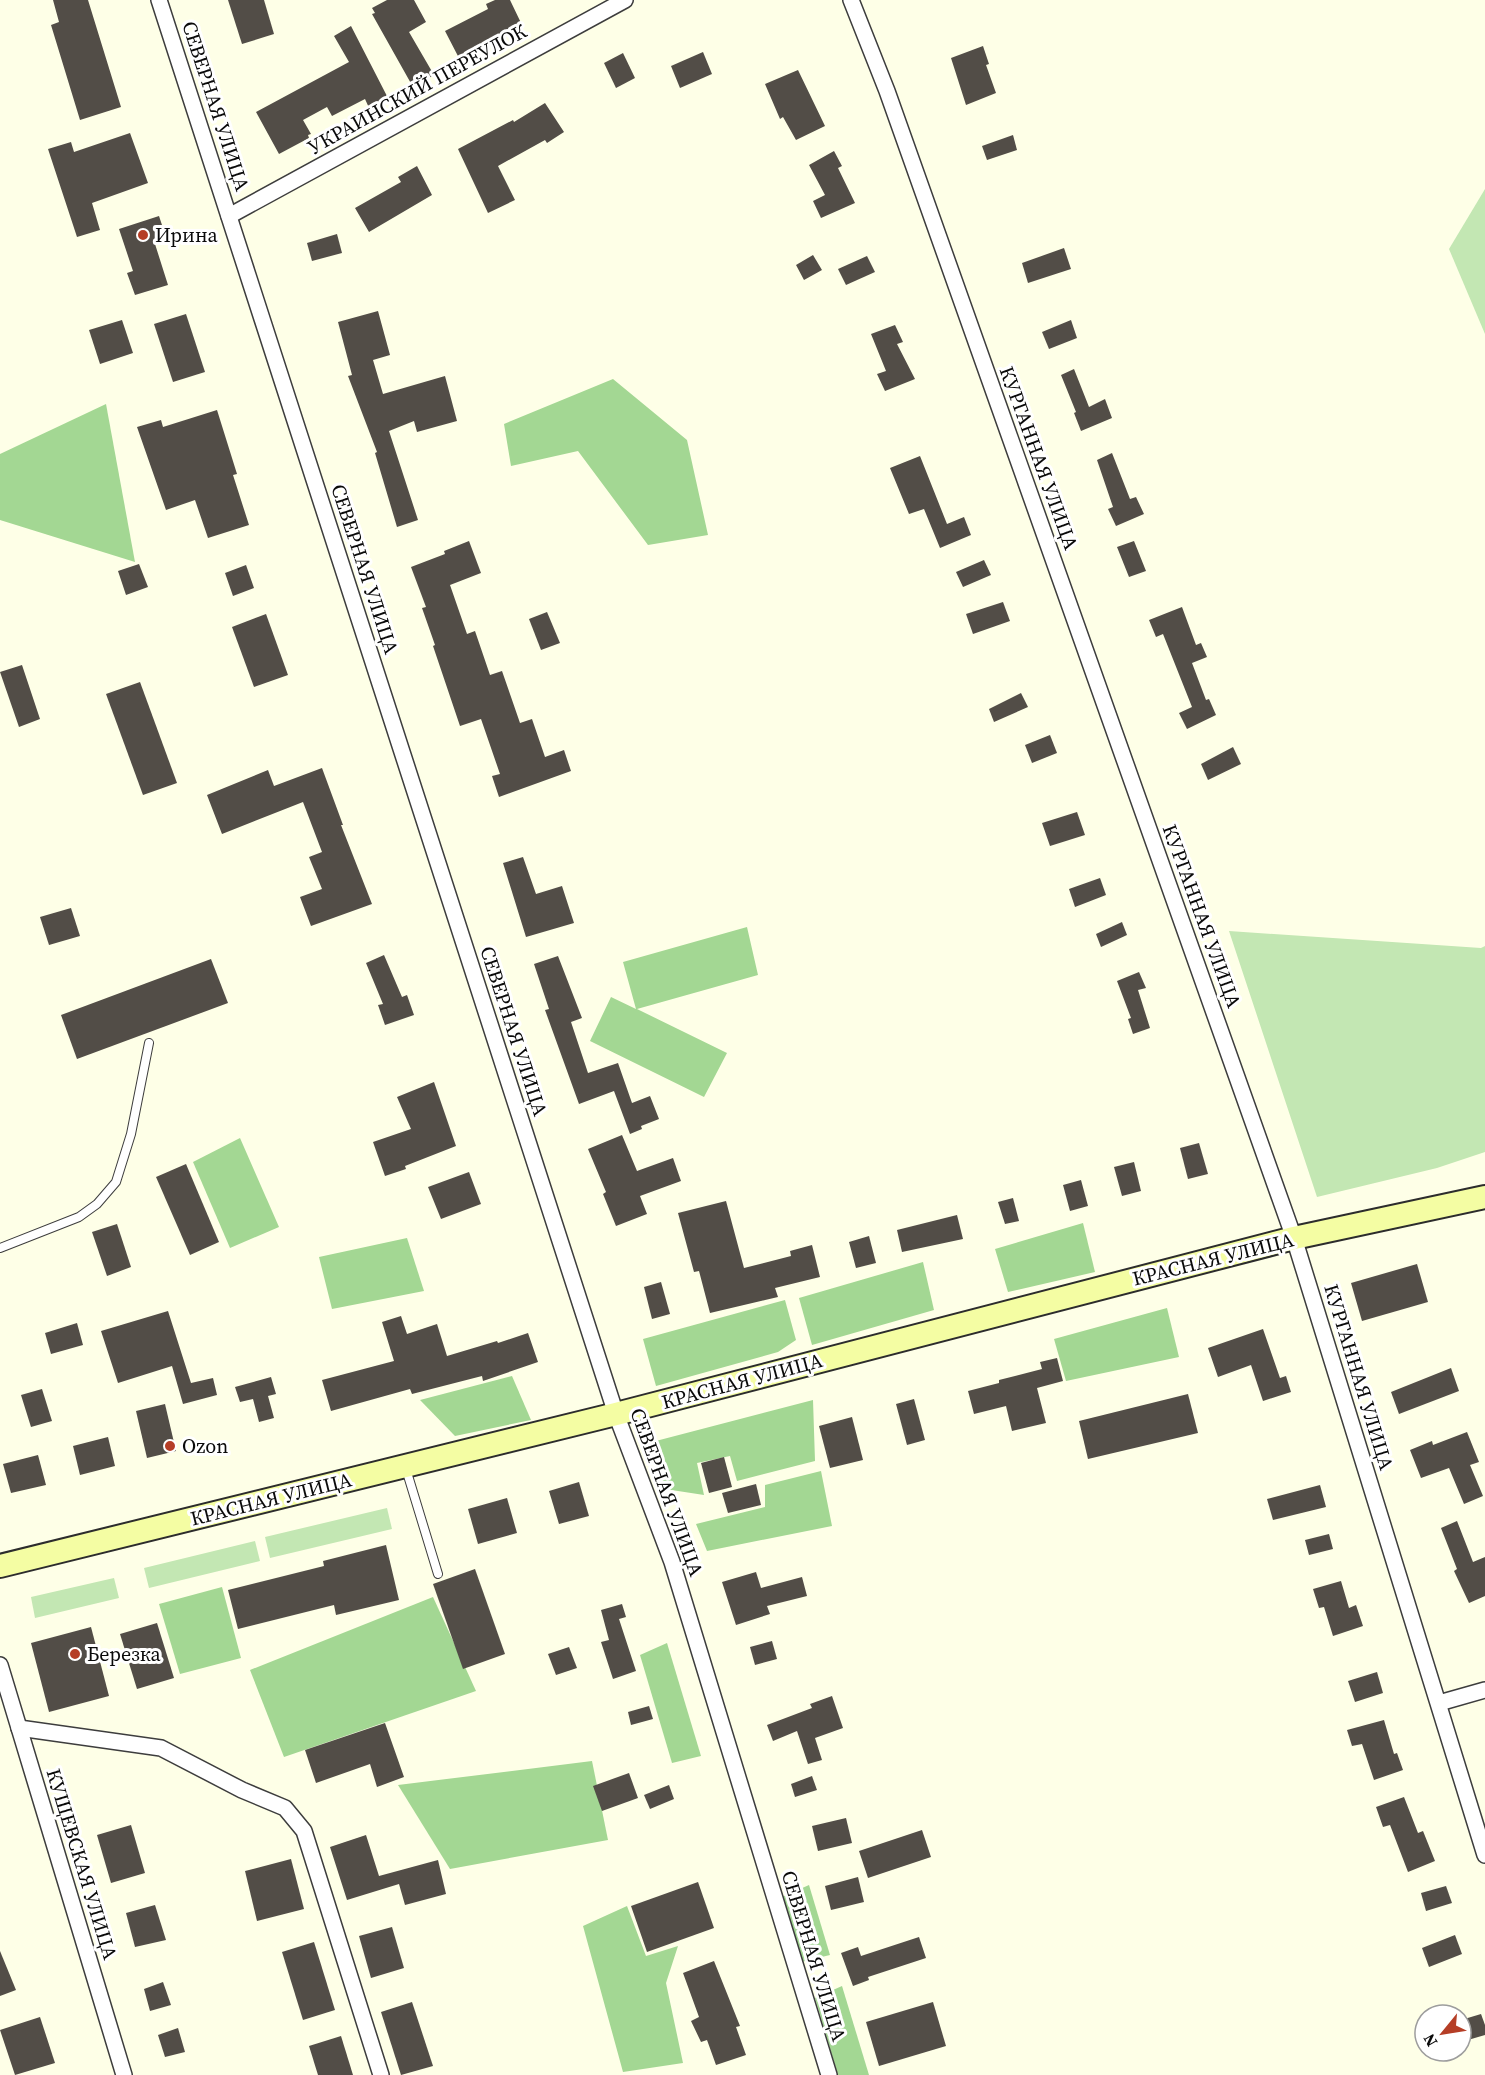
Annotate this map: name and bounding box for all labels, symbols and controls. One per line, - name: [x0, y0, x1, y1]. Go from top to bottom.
- street label: СЕВЕРНАЯ УЛИЦА: [175, 17, 257, 195]
- street label: УКРАИНСКИЙ ПЕРЕУЛОК: [302, 17, 532, 161]
- place label: Ирина: [155, 221, 219, 249]
- marker: Ирина: [136, 228, 150, 242]
- street label: КУРГАННАЯ УЛИЦА: [993, 362, 1085, 554]
- street label: СЕВЕРНАЯ УЛИЦА: [324, 480, 406, 658]
- street label: КУРГАННАЯ УЛИЦА: [1156, 820, 1248, 1012]
- street label: СЕВЕРНАЯ УЛИЦА: [473, 942, 555, 1120]
- street label: КРАСНАЯ УЛИЦА: [1129, 1225, 1297, 1293]
- street label: КУРГАННАЯ УЛИЦА: [1317, 1281, 1401, 1474]
- street label: КРАСНАЯ УЛИЦА: [658, 1346, 826, 1416]
- street label: СЕВЕРНАЯ УЛИЦА: [624, 1404, 711, 1581]
- place label: Ozon: [182, 1432, 228, 1460]
- marker: Ozon: [163, 1439, 177, 1453]
- street label: КРАСНАЯ УЛИЦА: [187, 1465, 355, 1533]
- place label: Березка: [87, 1640, 162, 1668]
- marker: Березка: [68, 1647, 82, 1661]
- street label: КУЩЕВСКАЯ УЛИЦА: [40, 1765, 125, 1964]
- street label: СЕВЕРНАЯ УЛИЦА: [775, 1867, 853, 2045]
- north arrow: [1413, 2003, 1473, 2063]
- text: N: [1417, 2030, 1442, 2051]

